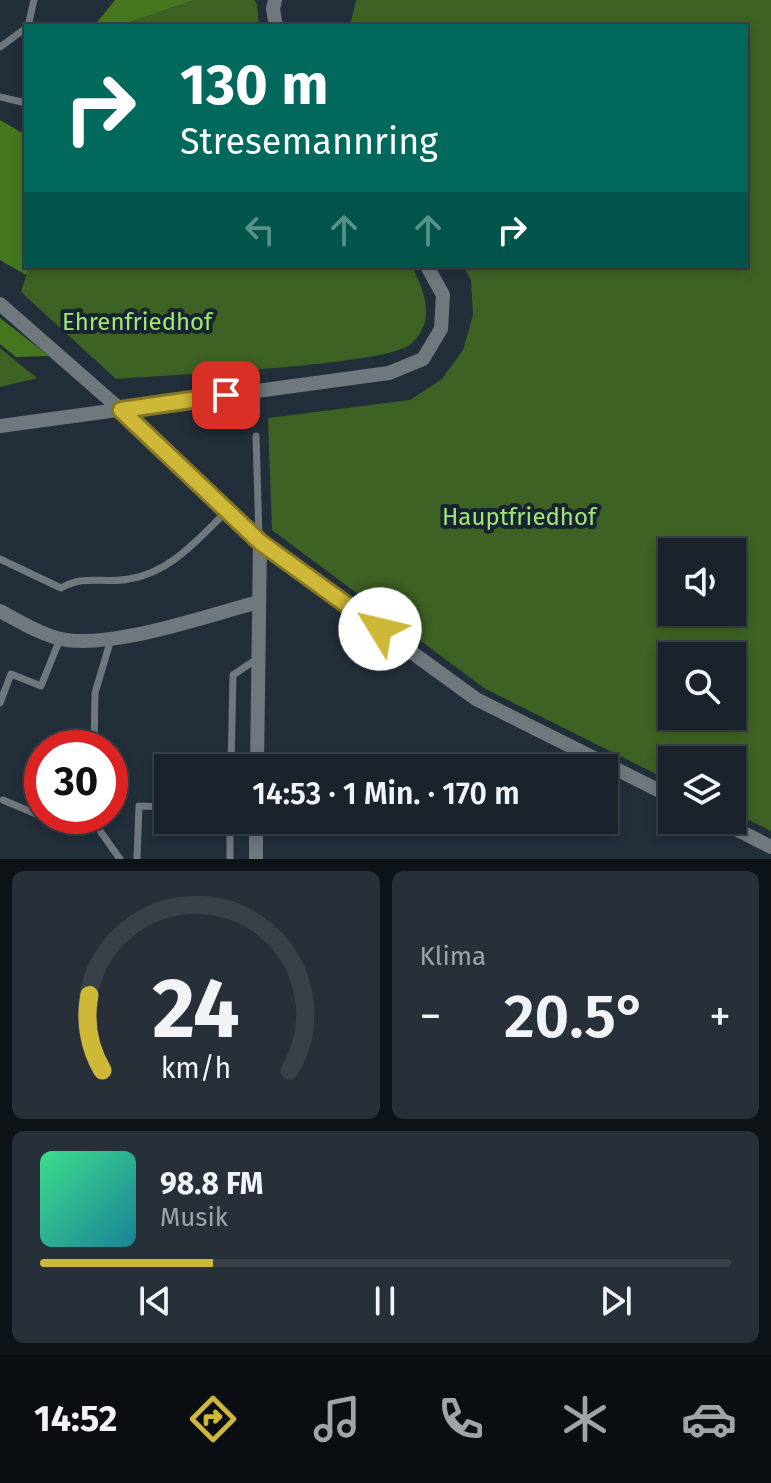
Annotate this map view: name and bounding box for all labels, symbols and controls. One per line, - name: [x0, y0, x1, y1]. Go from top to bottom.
- text: 130 m: [180, 52, 328, 119]
- icon: right: [48, 56, 152, 160]
- text: Stresemannring: [180, 120, 438, 164]
- icon: left: [238, 208, 282, 252]
- icon: ahead: [322, 208, 366, 252]
- icon: ahead: [406, 208, 450, 252]
- icon: right: [490, 208, 534, 252]
- park label: Ehrenfriedhof: [62, 308, 214, 336]
- pin: [192, 361, 260, 429]
- icon: arrive: [204, 373, 248, 417]
- park label: Hauptfriedhof: [442, 503, 598, 531]
- map controls: [658, 538, 746, 834]
- button: sound: [658, 538, 746, 626]
- position arrow: [338, 587, 422, 671]
- button: search: [658, 642, 746, 730]
- speed limit sign: 30: [24, 730, 128, 834]
- button: layers: [658, 746, 746, 834]
- text: 14:53 · 1 Min. · 170 m: [252, 776, 520, 812]
- text: Klima: [420, 941, 486, 972]
- text: 24: [152, 959, 240, 1059]
- text: 20.5°: [504, 981, 647, 1053]
- text: −: [420, 990, 442, 1043]
- text: +: [709, 990, 731, 1043]
- text: km/h: [160, 1051, 231, 1086]
- text: 98.8 FM: [160, 1166, 263, 1202]
- text: Musik: [160, 1202, 228, 1233]
- icon: previous: [133, 1279, 177, 1323]
- icon: pause: [363, 1279, 407, 1323]
- icon: next: [594, 1279, 638, 1323]
- icon: directions: [185, 1391, 241, 1447]
- icon: music: [309, 1391, 365, 1447]
- icon: phone: [433, 1391, 489, 1447]
- icon: climate: [557, 1391, 613, 1447]
- icon: car: [681, 1391, 737, 1447]
- text: 14:52: [34, 1397, 117, 1441]

